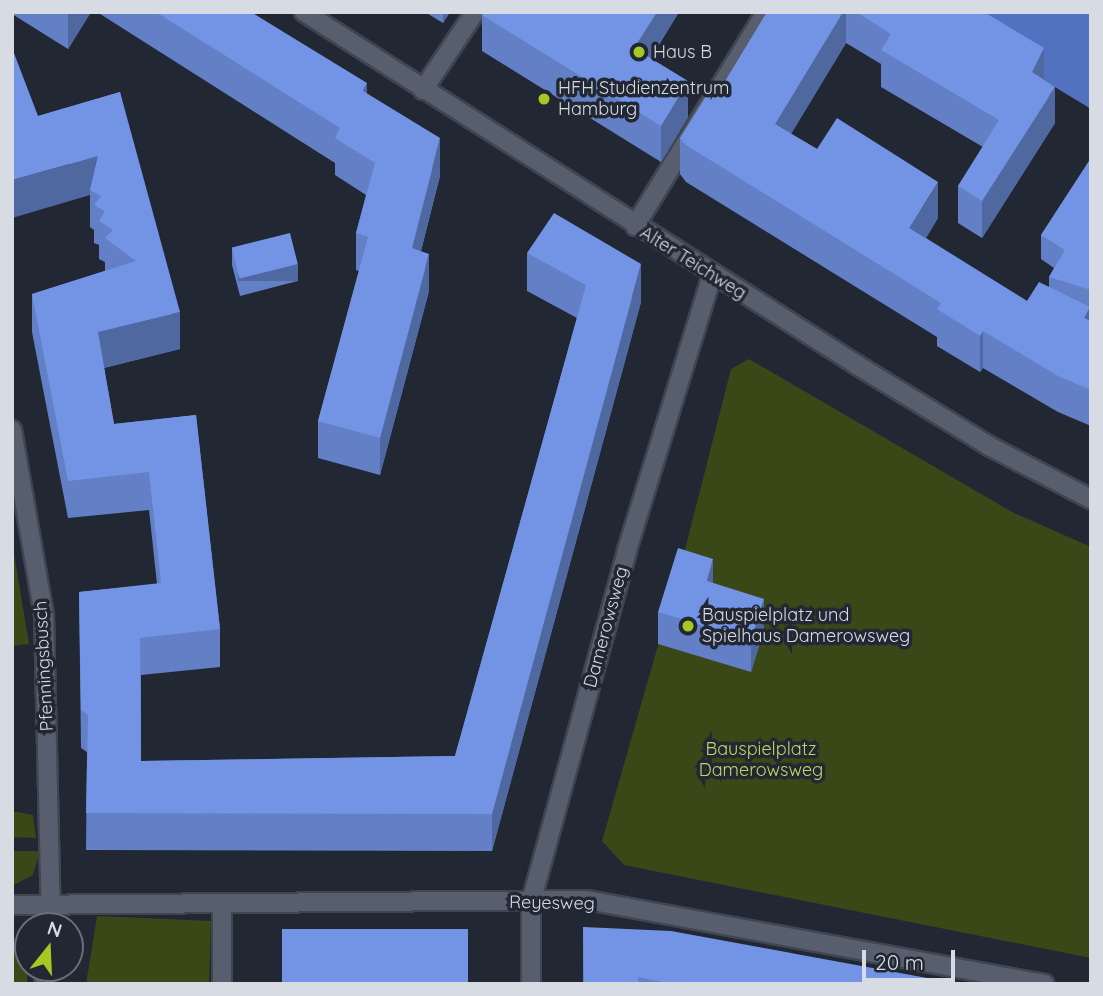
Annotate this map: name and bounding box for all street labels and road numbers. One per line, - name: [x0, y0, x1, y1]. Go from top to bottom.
- street label: Alter Teichweg: [636, 222, 750, 304]
- street label: Damerowsweg: [579, 564, 633, 690]
- street label: Pfenningsbusch: [30, 600, 58, 732]
- street label: Reyesweg: [509, 891, 595, 915]

